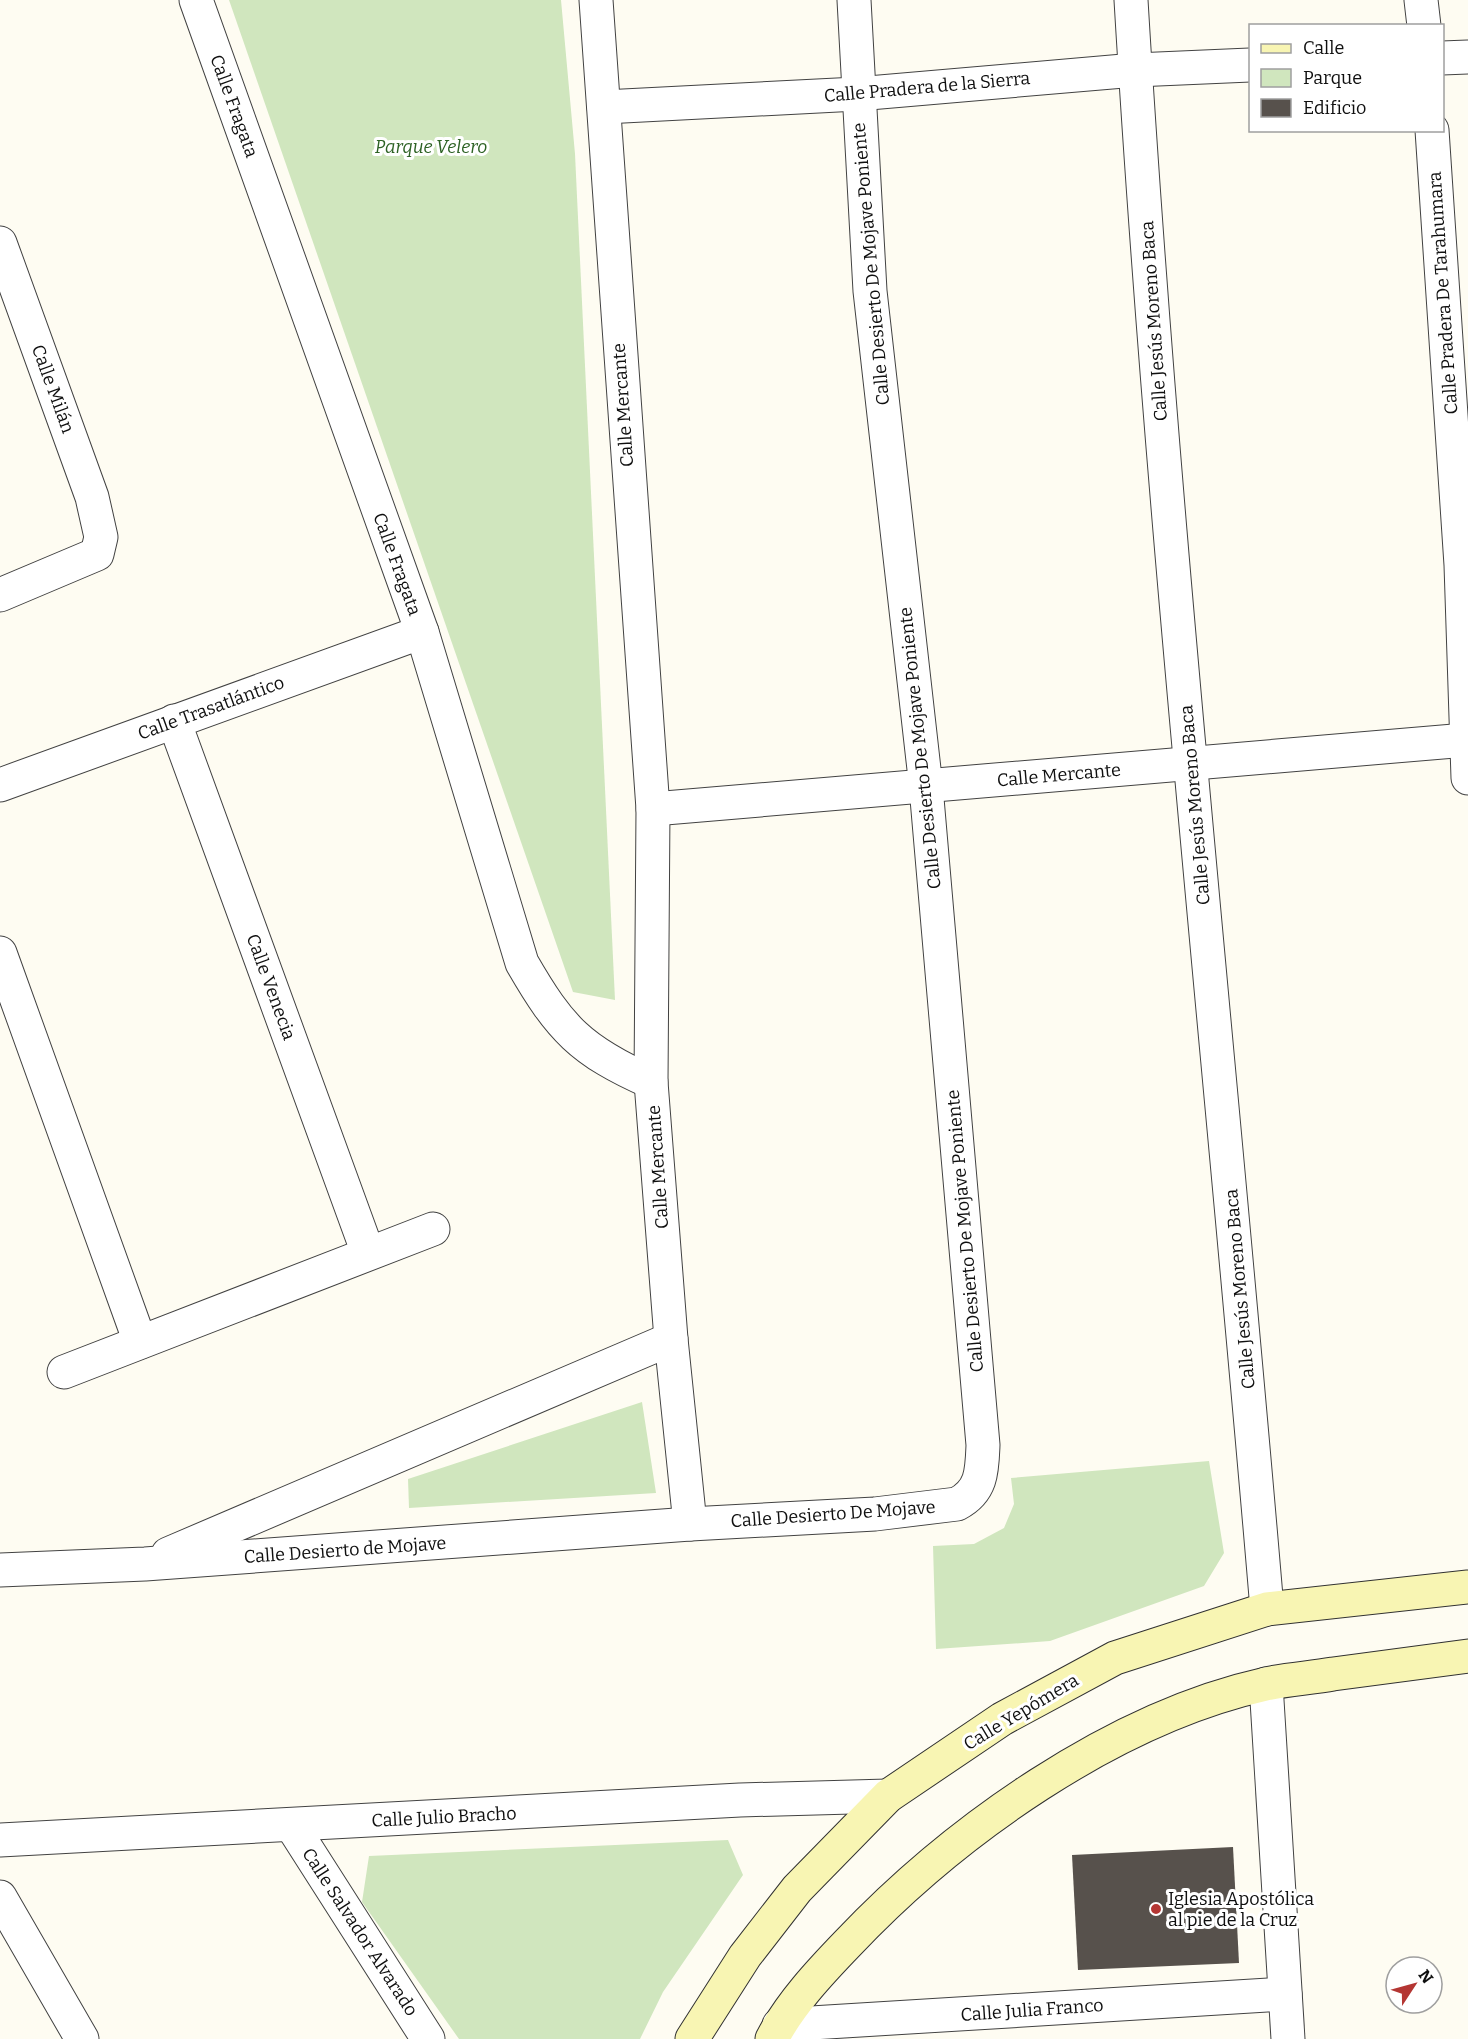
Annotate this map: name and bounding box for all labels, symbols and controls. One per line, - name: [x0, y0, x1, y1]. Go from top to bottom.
- legend: [1249, 24, 1444, 132]
- text: Calle: [1303, 37, 1344, 59]
- street label: Calle Fragata: [205, 52, 263, 161]
- street label: Calle Pradera de la Sierra: [823, 67, 1031, 107]
- text: Parque: [1303, 67, 1362, 89]
- text: Edificio: [1303, 97, 1366, 119]
- street label: Calle Desierto De Mojave Poniente: [848, 122, 894, 406]
- park label: Parque Velero: [375, 136, 487, 158]
- street label: Calle Pradera De Tarahumara: [1424, 171, 1462, 415]
- street label: Calle Jesús Moreno Baca: [1136, 220, 1172, 422]
- street label: Calle Milán: [27, 342, 79, 437]
- street label: Calle Mercante: [608, 342, 638, 468]
- street label: Calle Fragata: [368, 510, 426, 619]
- street label: Calle Desierto De Mojave Poniente: [894, 606, 946, 890]
- street label: Calle Trasatlántico: [135, 671, 287, 745]
- street label: Calle Jesús Moreno Baca: [1175, 704, 1215, 906]
- street label: Calle Mercante: [996, 759, 1122, 791]
- street label: Calle Venecia: [242, 931, 300, 1043]
- street label: Calle Desierto De Mojave Poniente: [942, 1089, 988, 1373]
- street label: Calle Mercante: [643, 1104, 673, 1230]
- street label: Calle Jesús Moreno Baca: [1220, 1188, 1260, 1390]
- street label: Calle Desierto De Mojave: [730, 1496, 936, 1532]
- street label: Calle Desierto de Mojave: [243, 1532, 447, 1568]
- street label: Calle Yepómera: [960, 1669, 1083, 1755]
- street label: Calle Julio Bracho: [371, 1802, 517, 1832]
- street label: Calle Salvador Alvarado: [297, 1844, 423, 2020]
- place label: Iglesia Apostólica al pie de la Cruz: [1168, 1888, 1314, 1931]
- marker: Iglesia Apostólica al pie de la Cruz: [1149, 1902, 1163, 1916]
- north arrow: [1384, 1955, 1444, 2015]
- text: N: [1414, 1966, 1437, 1987]
- street label: Calle Julia Franco: [960, 1994, 1104, 2026]

